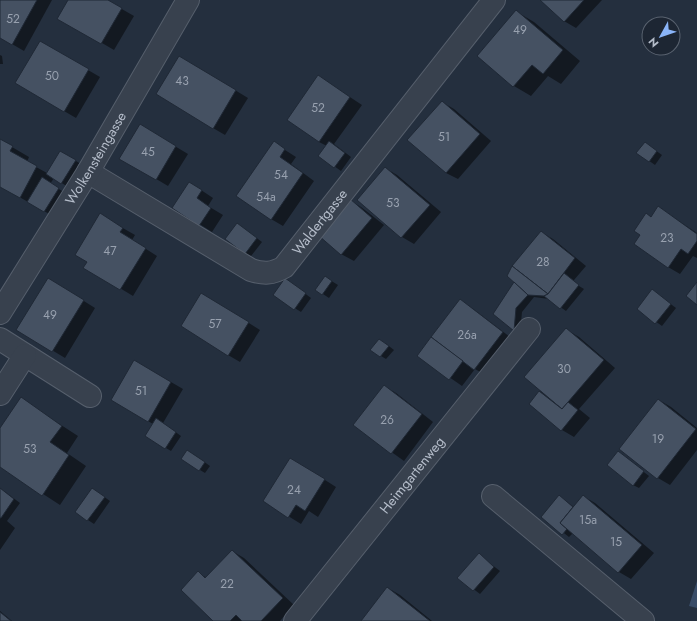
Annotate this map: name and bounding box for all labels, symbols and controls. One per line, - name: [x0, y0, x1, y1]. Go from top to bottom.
- house number: 52: [6, 10, 20, 28]
- north arrow: [641, 16, 681, 56]
- house number: 49: [513, 21, 527, 39]
- text: N: [644, 34, 662, 51]
- house number: 50: [45, 67, 59, 85]
- house number: 43: [175, 72, 189, 90]
- house number: 52: [311, 99, 325, 117]
- street label: Wolkensteingasse: [60, 108, 131, 208]
- house number: 51: [438, 128, 450, 146]
- house number: 45: [141, 143, 155, 161]
- house number: 54: [274, 166, 288, 184]
- street label: Waldertgasse: [287, 185, 352, 259]
- house number: 54a: [256, 188, 276, 206]
- house number: 53: [386, 194, 400, 212]
- house number: 23: [660, 229, 674, 247]
- house number: 47: [103, 242, 117, 260]
- house number: 28: [536, 253, 550, 271]
- house number: 49: [43, 306, 57, 324]
- house number: 57: [208, 315, 222, 333]
- house number: 26a: [457, 326, 477, 344]
- house number: 30: [557, 360, 571, 378]
- house number: 51: [135, 382, 147, 400]
- house number: 26: [380, 411, 394, 429]
- house number: 19: [652, 430, 664, 448]
- street label: Heimgartenweg: [375, 432, 449, 518]
- house number: 53: [23, 440, 37, 458]
- house number: 24: [287, 481, 301, 499]
- house number: 15a: [579, 511, 597, 529]
- house number: 15: [610, 533, 622, 551]
- house number: 22: [220, 575, 234, 593]

